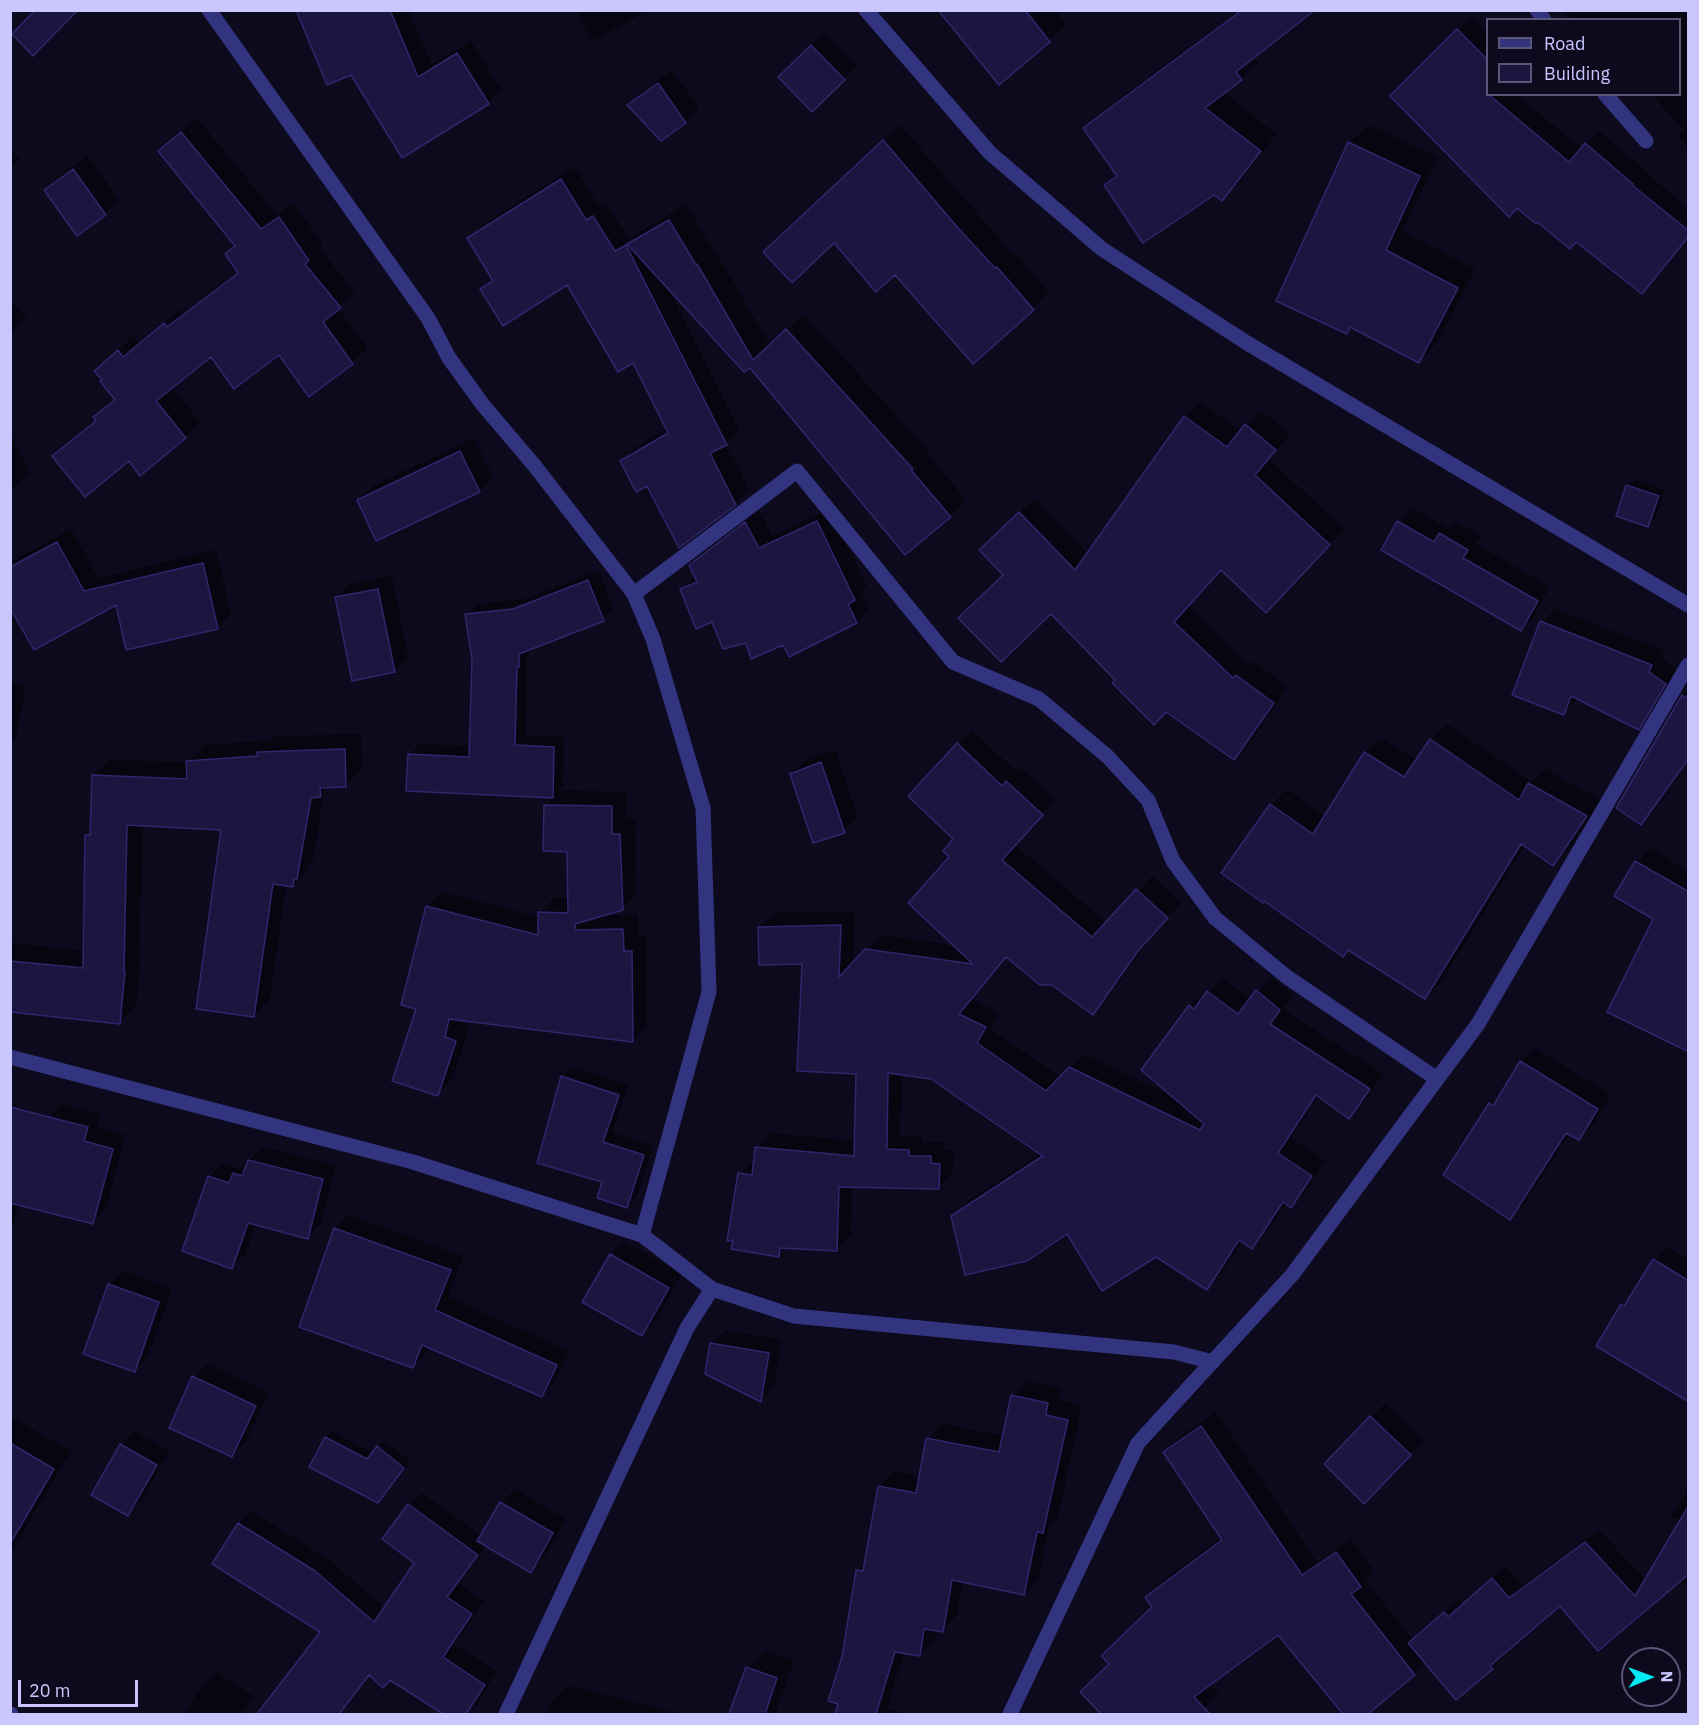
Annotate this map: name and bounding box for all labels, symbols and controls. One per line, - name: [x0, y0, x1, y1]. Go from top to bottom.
- legend: [1486, 18, 1681, 96]
- text: Road: [1544, 32, 1585, 55]
- text: Building: [1544, 62, 1610, 85]
- north arrow: [1621, 1647, 1681, 1707]
- scale bar: [21, 1668, 141, 1706]
- text: N: [1657, 1671, 1677, 1683]
- text: 20 m: [29, 1679, 71, 1702]

